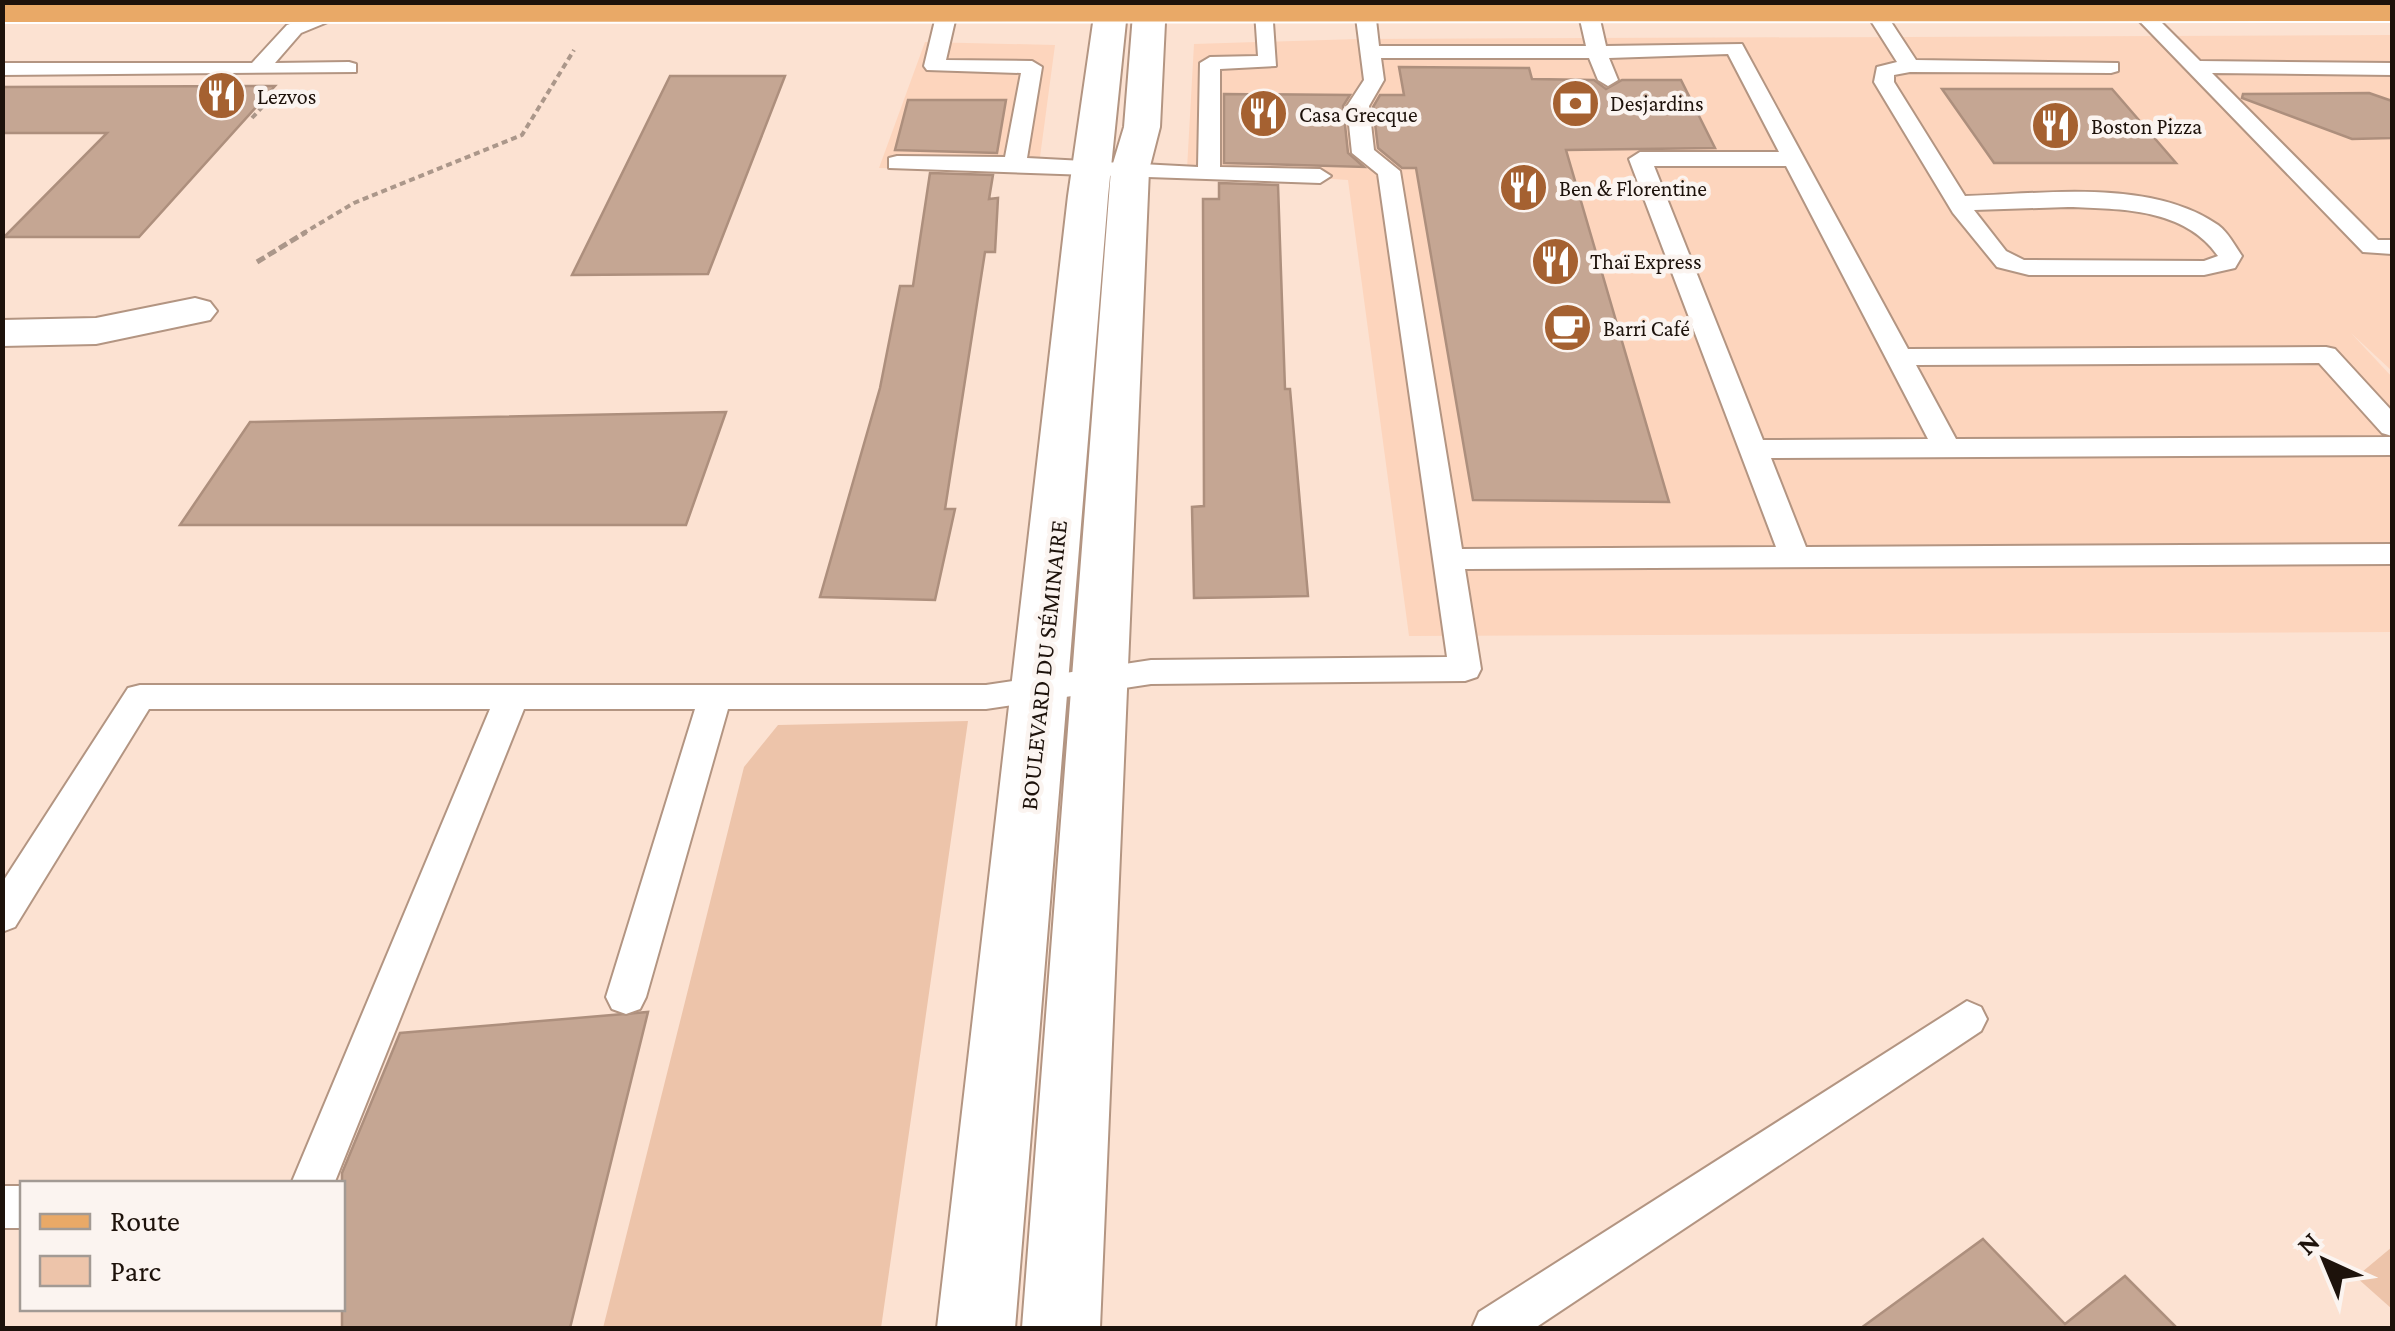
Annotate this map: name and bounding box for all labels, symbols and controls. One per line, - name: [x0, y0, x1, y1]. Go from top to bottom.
- restaurant icon: Lezvos: [196, 70, 248, 122]
- bank icon: Desjardins: [1549, 77, 1601, 129]
- place label: Lezvos: [257, 84, 316, 109]
- restaurant icon: Casa Grecque: [1238, 88, 1290, 140]
- place label: Desjardins: [1610, 91, 1704, 116]
- restaurant icon: Boston Pizza: [2030, 100, 2082, 152]
- place label: Casa Grecque: [1299, 102, 1418, 127]
- place label: Boston Pizza: [2091, 114, 2202, 139]
- restaurant icon: Ben & Florentine: [1498, 162, 1550, 214]
- place label: Ben & Florentine: [1559, 176, 1707, 201]
- restaurant icon: Thaï Express: [1529, 235, 1581, 287]
- place label: Thaï Express: [1590, 249, 1702, 274]
- cafe icon: Barri Café: [1542, 302, 1594, 354]
- place label: Barri Café: [1603, 316, 1690, 341]
- street label: BOULEVARD DU SÉMINAIRE: [1015, 519, 1072, 812]
- legend: [20, 1181, 345, 1311]
- text: Route: [110, 1204, 180, 1237]
- north arrow: [2275, 1211, 2375, 1311]
- text: N: [2290, 1226, 2326, 1261]
- text: Parc: [110, 1254, 162, 1287]

